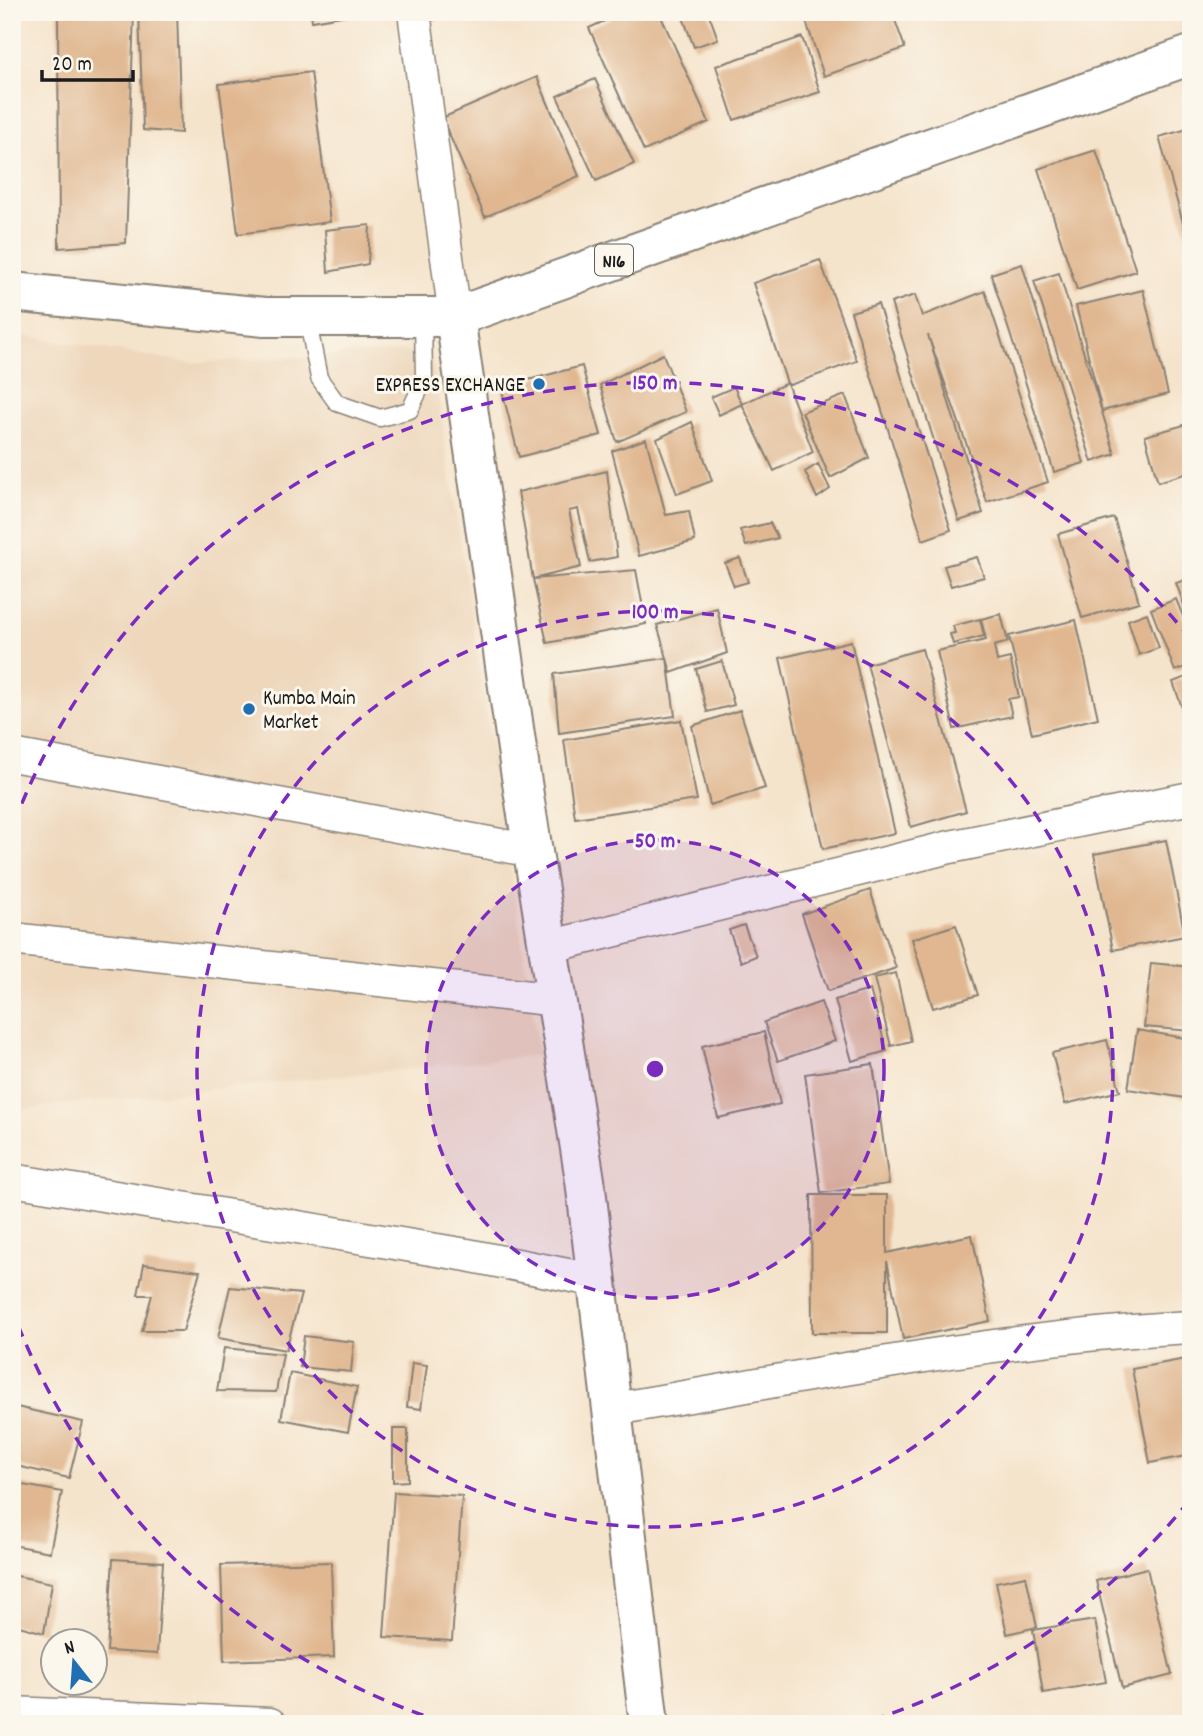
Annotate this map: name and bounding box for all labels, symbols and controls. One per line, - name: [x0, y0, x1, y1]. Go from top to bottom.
- scale bar: [42, 38, 133, 82]
- text: 20 m: [52, 51, 92, 81]
- road number: N16: [595, 244, 633, 276]
- text: 150 m: [632, 370, 678, 400]
- place label: EXPRESS EXCHANGE: [375, 372, 525, 402]
- marker: EXPRESS EXCHANGE: [531, 376, 547, 392]
- text: 100 m: [632, 599, 678, 629]
- place label: Kumba Main Market: [263, 685, 356, 739]
- marker: Kumba Main Market: [241, 701, 257, 717]
- text: 50 m: [635, 828, 675, 858]
- centre of rings: [643, 1057, 667, 1081]
- north arrow: [38, 1628, 108, 1698]
- text: N: [62, 1635, 78, 1663]

